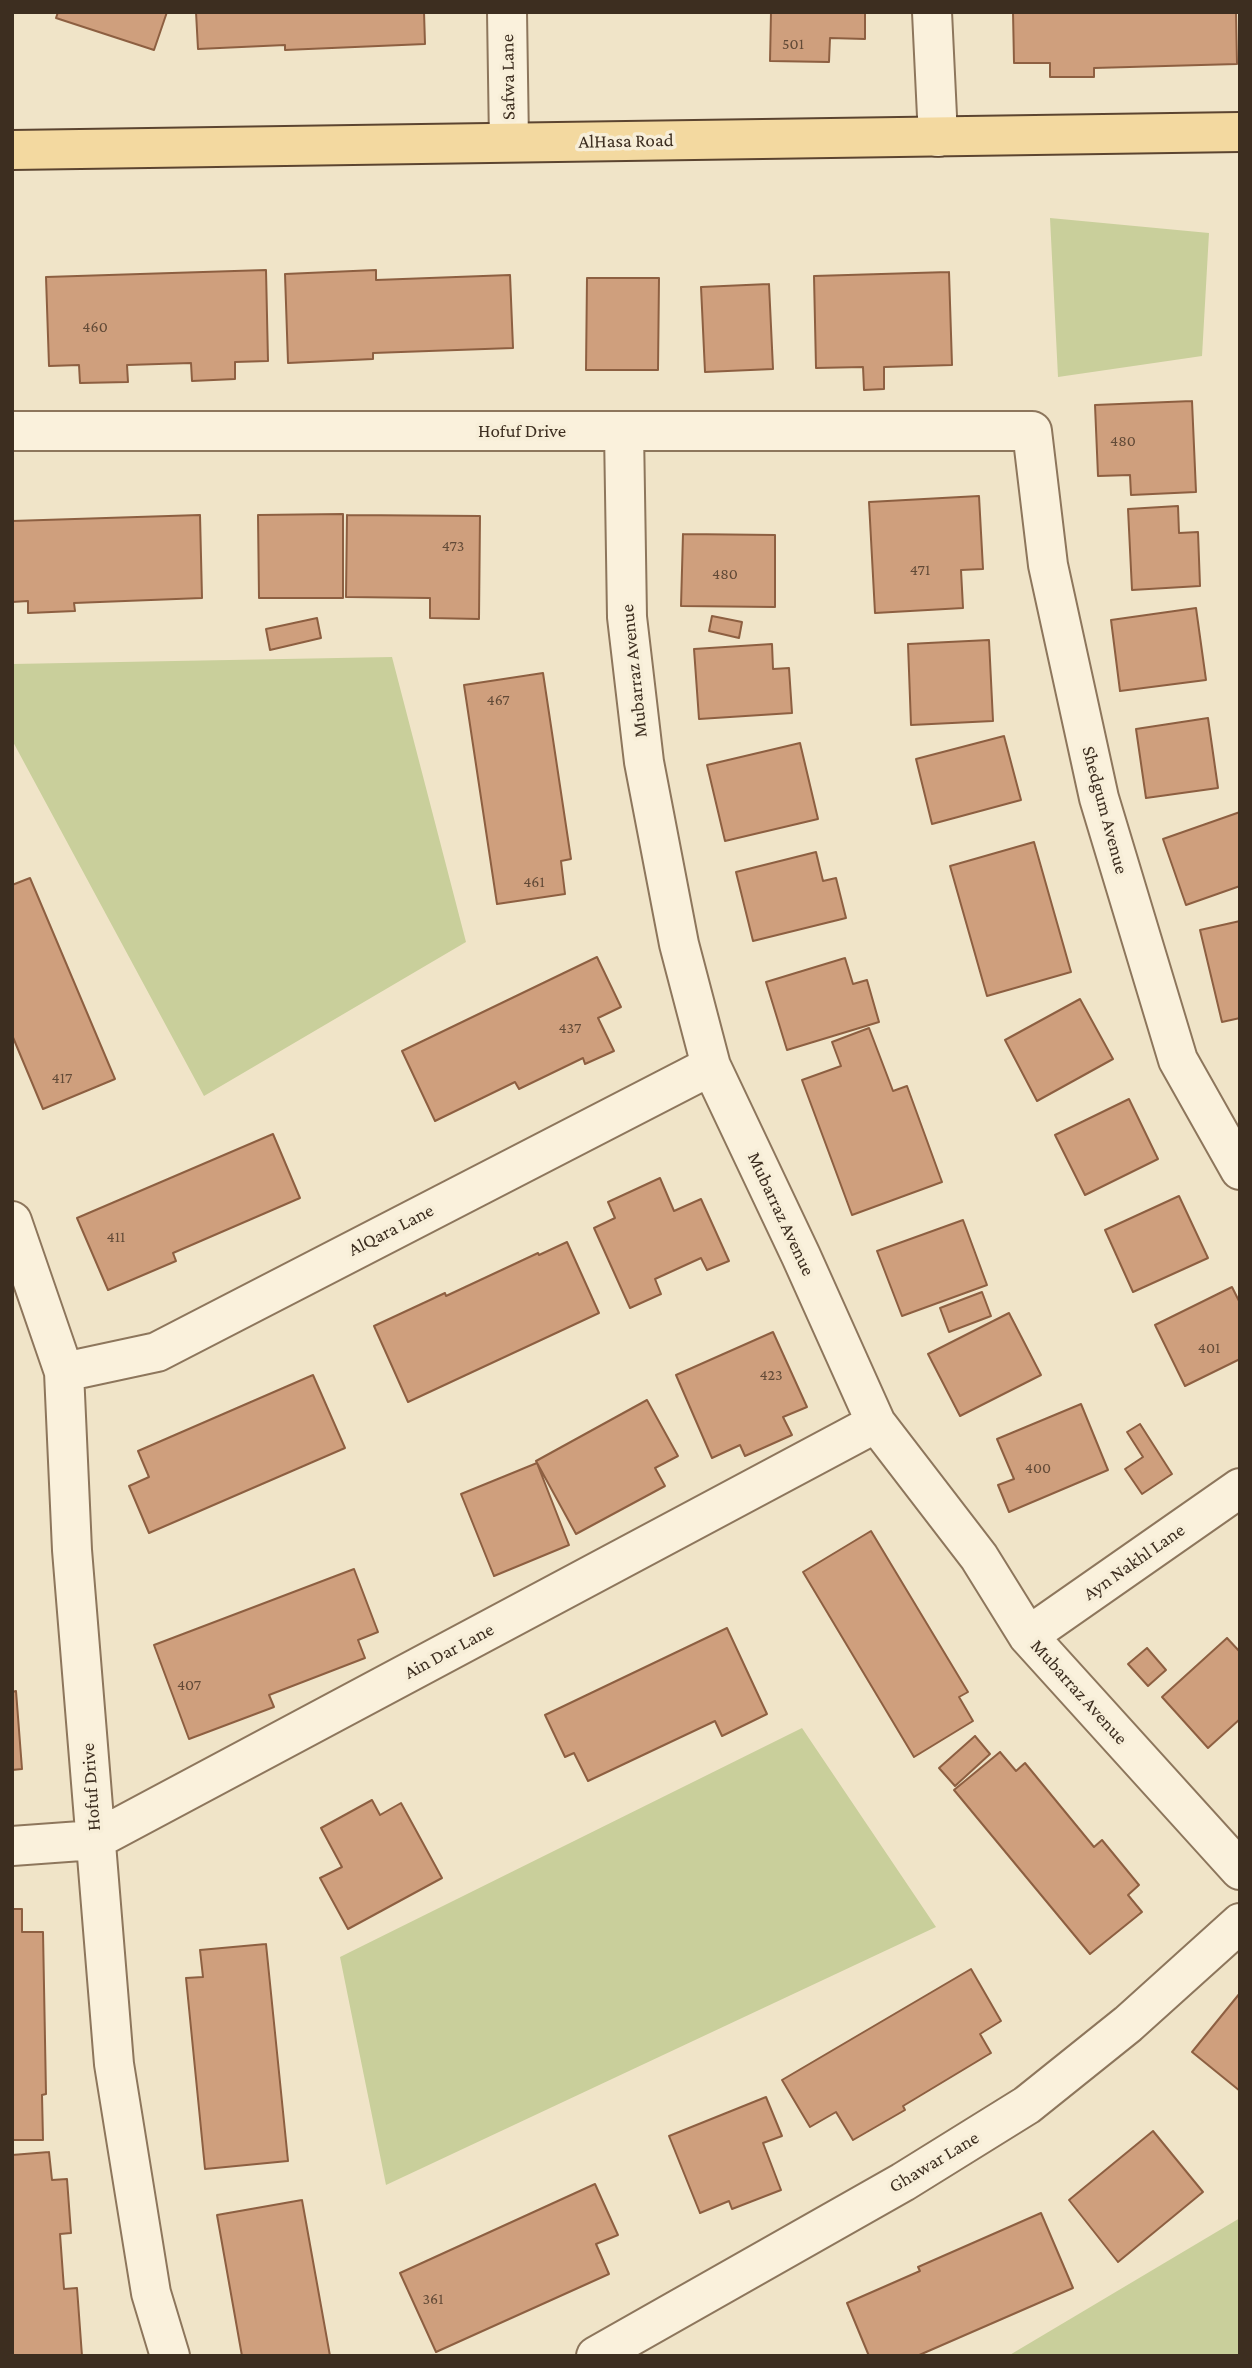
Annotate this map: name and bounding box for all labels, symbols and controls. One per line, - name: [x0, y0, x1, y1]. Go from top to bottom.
- street label: Safwa Lane: [496, 34, 520, 120]
- house number: 501: [782, 34, 804, 54]
- street label: AlHasa Road: [578, 129, 674, 153]
- house number: 460: [82, 317, 108, 337]
- street label: Hofuf Drive: [478, 420, 566, 442]
- house number: 480: [1110, 431, 1136, 451]
- house number: 473: [442, 536, 464, 556]
- house number: 471: [910, 560, 930, 580]
- house number: 480: [712, 564, 738, 584]
- street label: Mubarraz Avenue: [616, 603, 652, 739]
- house number: 467: [486, 690, 510, 710]
- street label: Shedgum Avenue: [1077, 744, 1133, 876]
- house number: 461: [523, 872, 545, 892]
- house number: 437: [559, 1018, 581, 1038]
- house number: 417: [52, 1068, 72, 1088]
- street label: Mubarraz Avenue: [742, 1149, 820, 1279]
- street label: AlQara Lane: [344, 1199, 438, 1261]
- house number: 411: [107, 1227, 125, 1247]
- house number: 401: [1198, 1338, 1220, 1358]
- house number: 423: [759, 1365, 783, 1385]
- house number: 400: [1025, 1458, 1051, 1478]
- street label: Ayn Nakhl Lane: [1079, 1519, 1189, 1605]
- street label: Ain Dar Lane: [400, 1618, 498, 1684]
- street label: Mubarraz Avenue: [1026, 1635, 1132, 1749]
- house number: 407: [177, 1675, 201, 1695]
- street label: Hofuf Drive: [77, 1742, 105, 1832]
- street label: Ghawar Lane: [885, 2126, 983, 2198]
- house number: 361: [422, 2289, 444, 2309]

